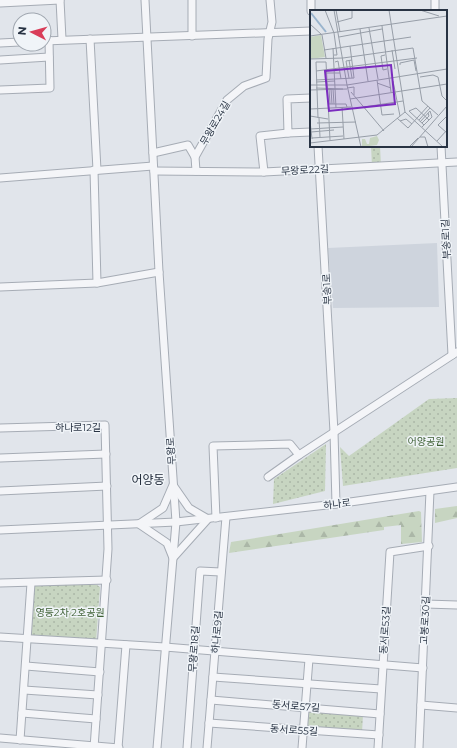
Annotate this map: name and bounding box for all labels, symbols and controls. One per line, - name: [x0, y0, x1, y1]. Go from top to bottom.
- inset map: [310, 10, 447, 147]
- north arrow: [12, 12, 52, 52]
- text: N: [15, 26, 29, 36]
- street label: 무왕로24길: [197, 99, 233, 147]
- street label: 무왕로22길: [281, 162, 329, 178]
- street label: 부송로1길: [438, 218, 454, 260]
- street label: 부송1로: [320, 273, 334, 305]
- street label: 하나로12길: [55, 421, 101, 434]
- park label: 어양공원: [408, 435, 444, 448]
- street label: 무왕로: [164, 437, 178, 465]
- district label: 어양동: [131, 472, 165, 487]
- street label: 하나로: [323, 496, 351, 512]
- street label: 고봉로30길: [417, 595, 433, 645]
- park label: 영등2차 2호공원: [35, 606, 105, 619]
- street label: 동서로53길: [377, 606, 393, 654]
- street label: 하나로9길: [209, 610, 225, 654]
- street label: 무왕로18길: [186, 625, 202, 673]
- street label: 동서로57길: [271, 697, 321, 715]
- street label: 동서로55길: [270, 722, 318, 738]

